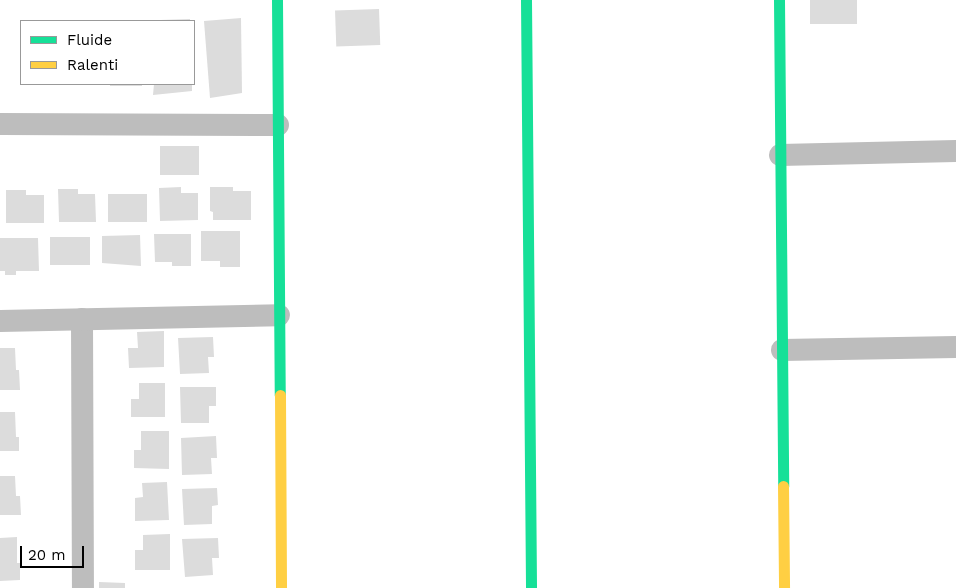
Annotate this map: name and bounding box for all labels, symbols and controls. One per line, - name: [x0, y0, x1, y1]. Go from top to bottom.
- legend: [20, 20, 195, 85]
- text: Fluide: [67, 31, 112, 49]
- text: Ralenti: [67, 56, 118, 74]
- scale bar: [22, 536, 86, 568]
- text: 20 m: [28, 546, 66, 564]

